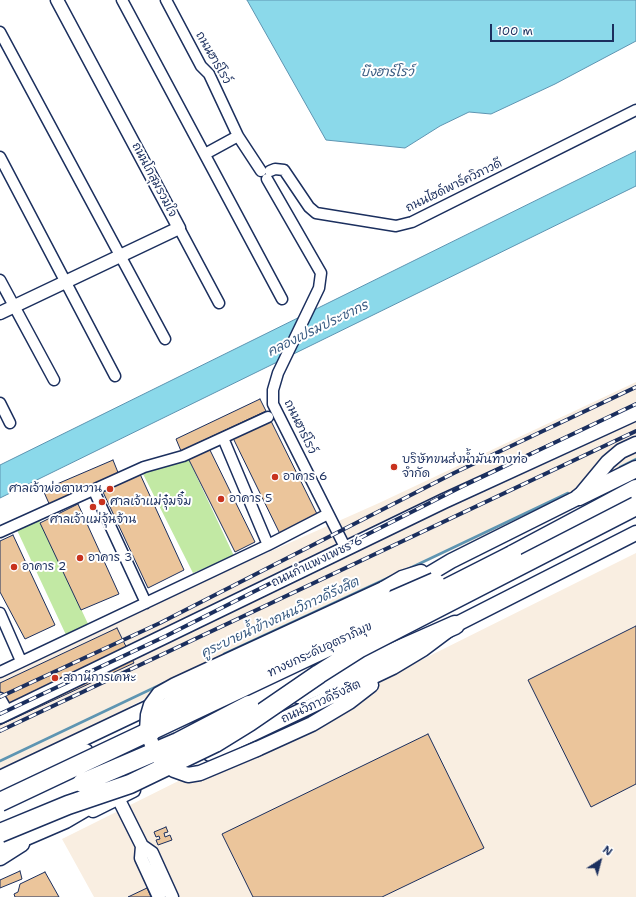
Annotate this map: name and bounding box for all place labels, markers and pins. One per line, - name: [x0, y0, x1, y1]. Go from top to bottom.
- place label: บริษัทขนส่งน้ำมันทางท่อ จำกัด: [402, 453, 528, 481]
- marker: บริษัทขนส่งน้ำมันทางท่อ จำกัด: [389, 462, 399, 472]
- place label: อาคาร 6: [283, 470, 327, 484]
- marker: อาคาร 6: [270, 472, 280, 482]
- place label: ศาลเจ้าพ่อตาหวาน: [9, 482, 102, 496]
- marker: ศาลเจ้าพ่อตาหวาน: [105, 484, 115, 494]
- place label: อาคาร 5: [229, 492, 272, 506]
- marker: อาคาร 5: [216, 494, 226, 504]
- place label: ศาลเจ้าแม่จุ๋มจิ๋ม: [110, 495, 191, 509]
- marker: ศาลเจ้าแม่จุ๋มจิ๋ม: [97, 497, 107, 507]
- marker: ศาลเจ้าแม่จุ้นจ้าน: [88, 502, 98, 512]
- place label: ศาลเจ้าแม่จุ้นจ้าน: [50, 513, 136, 527]
- place label: อาคาร 3: [88, 551, 132, 565]
- marker: อาคาร 3: [75, 553, 85, 563]
- place label: อาคาร 2: [22, 560, 66, 574]
- marker: อาคาร 2: [9, 562, 19, 572]
- place label: สถานีการเคหะ: [63, 671, 136, 685]
- marker: สถานีการเคหะ: [50, 673, 60, 683]

